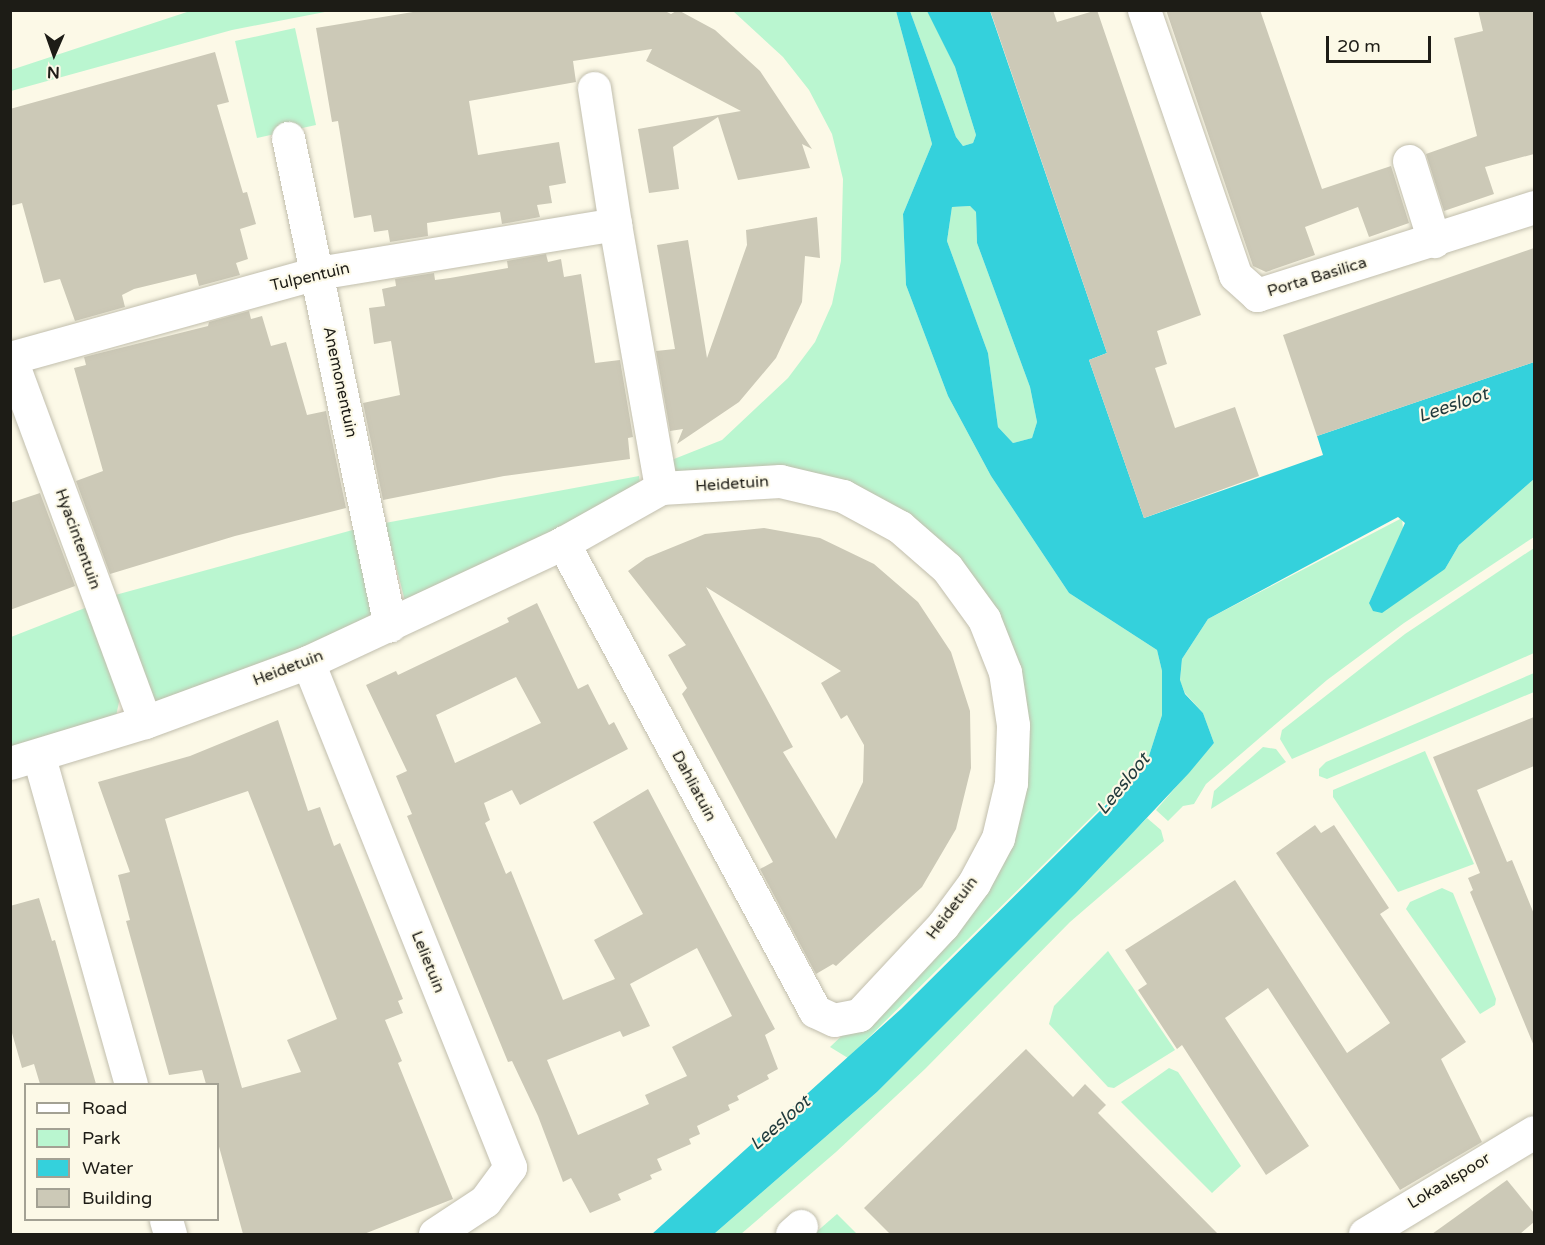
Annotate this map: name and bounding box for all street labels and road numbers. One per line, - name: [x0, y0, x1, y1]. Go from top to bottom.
- street label: Porta Basilica: [1265, 253, 1369, 301]
- street label: Tulpentuin: [268, 259, 352, 295]
- street label: Anemonentuin: [319, 325, 361, 439]
- street label: Heidetuin: [695, 472, 769, 496]
- street label: Hyacintentuin: [51, 486, 105, 592]
- street label: Heidetuin: [250, 646, 326, 690]
- street label: Dahliatuin: [667, 748, 721, 824]
- street label: Heidetuin: [922, 873, 982, 943]
- street label: Lelietuin: [407, 928, 449, 996]
- street label: Lokaalspoor: [1404, 1149, 1494, 1213]

